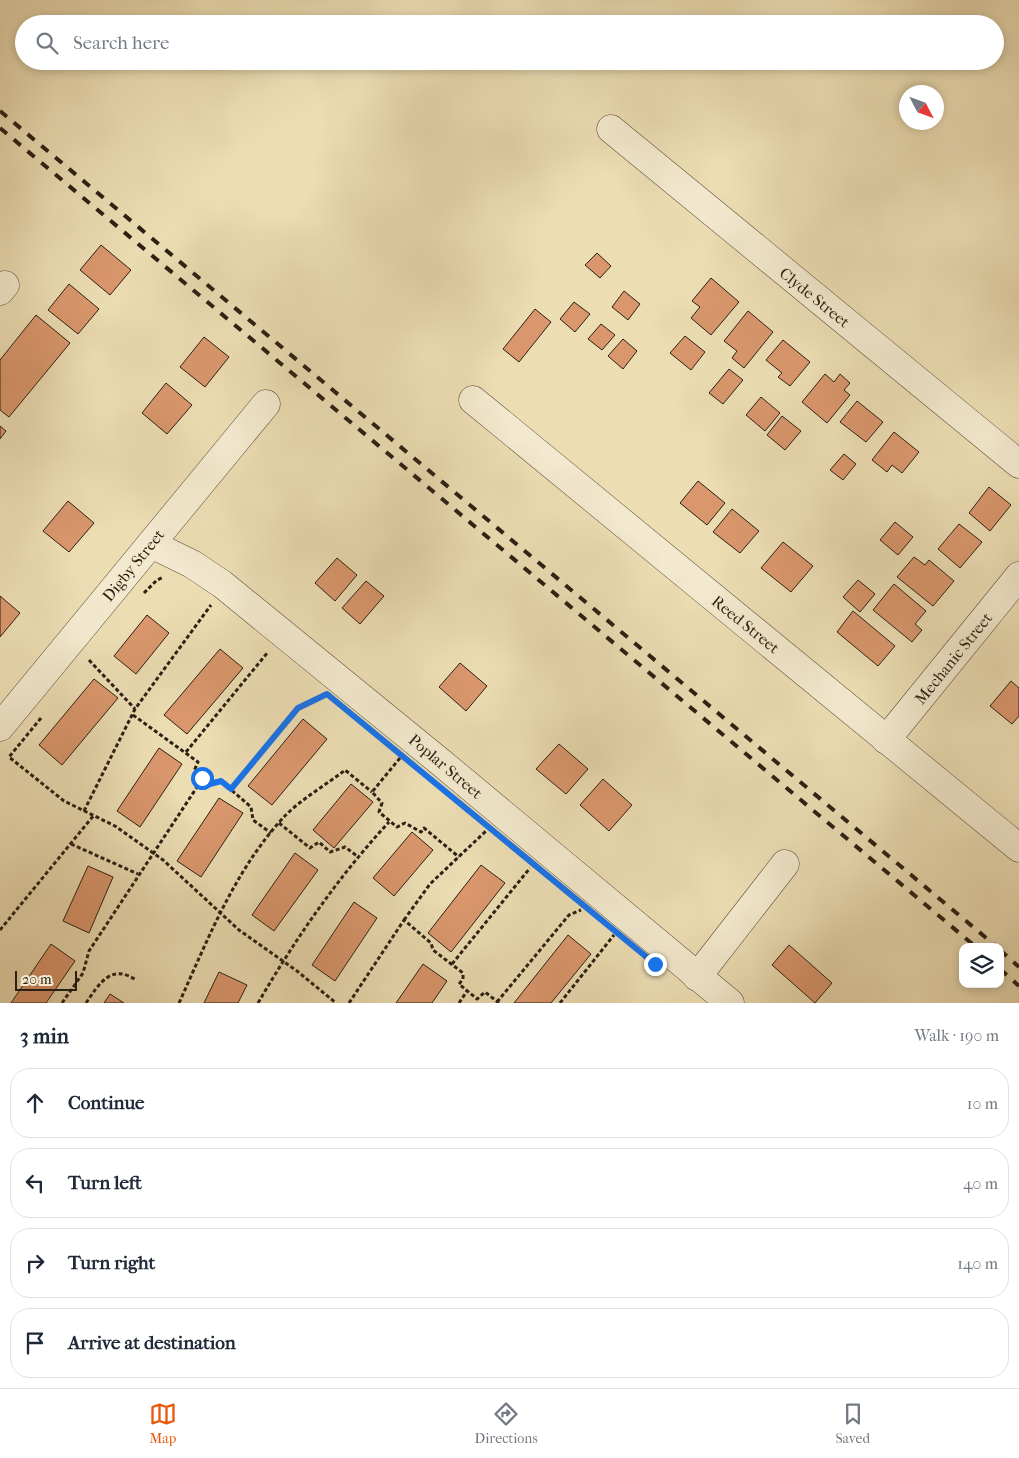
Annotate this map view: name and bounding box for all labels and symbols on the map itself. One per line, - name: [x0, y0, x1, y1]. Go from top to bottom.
- north arrow: [899, 85, 944, 130]
- street label: Clyde Street: [776, 263, 854, 332]
- street label: Digby Street: [98, 525, 168, 605]
- street label: Reed Street: [708, 591, 784, 658]
- street label: Mechanic Street: [911, 608, 996, 708]
- street label: Poplar Street: [405, 730, 487, 803]
- route start: [191, 767, 214, 790]
- route end: [644, 953, 667, 976]
- scale bar: [15, 968, 78, 991]

